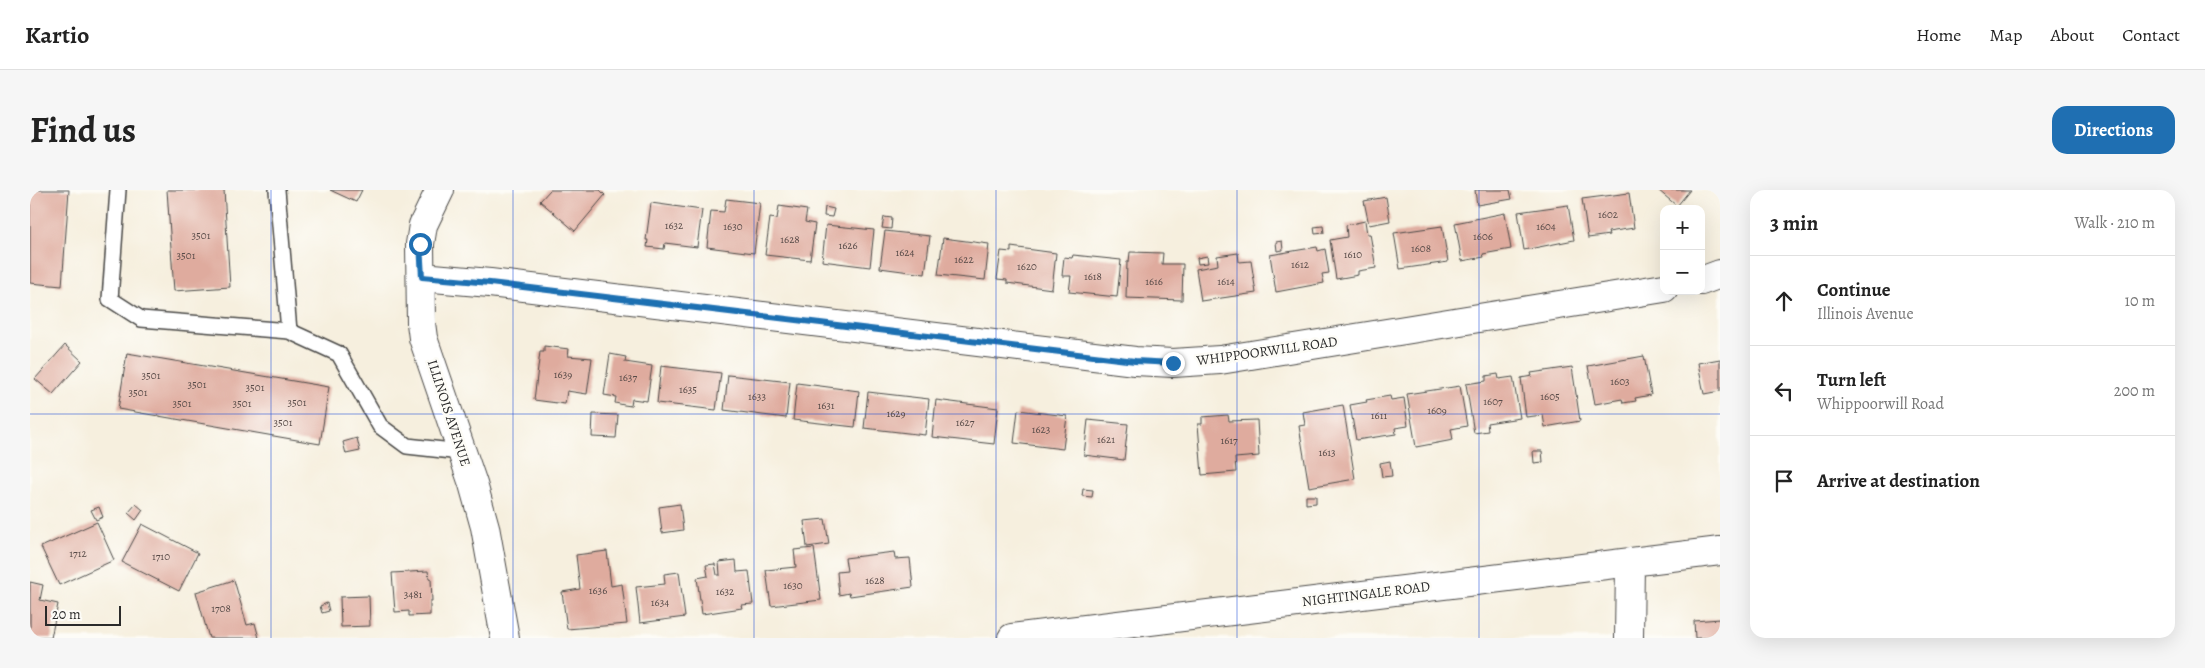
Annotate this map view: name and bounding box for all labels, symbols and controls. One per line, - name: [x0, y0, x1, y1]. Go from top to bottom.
- text: Kartio: [25, 19, 89, 51]
- text: Home: [1916, 23, 1961, 47]
- text: Map: [1989, 23, 2022, 47]
- text: About: [2050, 23, 2094, 47]
- text: Contact: [2122, 23, 2180, 47]
- text: Find us: [30, 106, 136, 154]
- button: Directions: [2052, 106, 2175, 154]
- map controls: [1660, 205, 1705, 295]
- button: +: [1660, 205, 1705, 250]
- house number: 1602: [1598, 207, 1618, 222]
- text: 3 min: [1770, 209, 1818, 237]
- text: Walk · 210 m: [2074, 212, 2155, 234]
- house number: 1632: [665, 218, 683, 233]
- house number: 1630: [723, 219, 743, 234]
- house number: 1604: [1536, 219, 1556, 234]
- house number: 3501: [192, 228, 211, 243]
- house number: 1606: [1473, 229, 1493, 244]
- house number: 1628: [780, 232, 800, 247]
- route start: [409, 233, 432, 256]
- house number: 1626: [838, 238, 858, 253]
- house number: 1608: [1411, 241, 1431, 256]
- house number: 1624: [895, 245, 915, 260]
- house number: 1610: [1344, 247, 1362, 262]
- house number: 3501: [177, 248, 196, 263]
- button: −: [1660, 250, 1705, 295]
- house number: 1622: [954, 252, 974, 267]
- house number: 1612: [1291, 257, 1309, 272]
- house number: 1620: [1017, 259, 1037, 274]
- house number: 1618: [1084, 269, 1102, 284]
- house number: 1616: [1145, 274, 1163, 289]
- house number: 1614: [1217, 274, 1235, 289]
- text: Continue: [1817, 277, 1891, 303]
- icon: ahead: [1770, 287, 1798, 315]
- text: 10 m: [2125, 290, 2155, 312]
- text: Illinois Avenue: [1817, 303, 1914, 325]
- street label: WHIPPOORWILL ROAD: [1194, 332, 1339, 370]
- route end: [1162, 352, 1185, 375]
- street label: ILLINOIS AVENUE: [423, 357, 475, 469]
- house number: 1639: [554, 367, 572, 382]
- text: Turn left: [1817, 367, 1886, 393]
- house number: 3501: [142, 368, 161, 383]
- house number: 1637: [619, 370, 637, 385]
- house number: 1603: [1610, 374, 1630, 389]
- house number: 3501: [188, 377, 207, 392]
- icon: left: [1770, 377, 1798, 405]
- house number: 3501: [246, 380, 265, 395]
- text: 200 m: [2114, 380, 2155, 402]
- house number: 1635: [679, 382, 697, 397]
- house number: 3501: [129, 385, 148, 400]
- house number: 1633: [748, 389, 766, 404]
- house number: 1605: [1540, 389, 1560, 404]
- text: Whippoorwill Road: [1817, 393, 1944, 415]
- house number: 1607: [1483, 394, 1503, 409]
- house number: 3501: [288, 395, 307, 410]
- house number: 3501: [173, 396, 192, 411]
- house number: 3501: [233, 396, 252, 411]
- house number: 1631: [817, 398, 835, 413]
- house number: 1609: [1427, 403, 1447, 418]
- house number: 1629: [886, 406, 906, 421]
- house number: 1611: [1371, 408, 1387, 423]
- house number: 3501: [274, 415, 293, 430]
- house number: 1627: [956, 415, 975, 430]
- house number: 1623: [1032, 422, 1050, 437]
- house number: 1621: [1097, 432, 1115, 447]
- house number: 1617: [1220, 433, 1238, 448]
- house number: 1613: [1318, 445, 1336, 460]
- icon: arrive: [1770, 467, 1798, 495]
- text: Arrive at destination: [1817, 468, 1980, 494]
- house number: 1712: [69, 546, 87, 561]
- house number: 1710: [152, 549, 170, 564]
- house number: 1628: [865, 573, 885, 588]
- street label: NIGHTINGALE ROAD: [1301, 577, 1431, 611]
- house number: 1630: [783, 578, 803, 593]
- house number: 1636: [589, 583, 607, 598]
- house number: 1632: [716, 584, 734, 599]
- house number: 3481: [404, 587, 423, 602]
- house number: 1634: [651, 595, 669, 610]
- house number: 1708: [211, 601, 231, 616]
- scale bar: [45, 603, 121, 626]
- text: 20 m: [52, 605, 81, 624]

